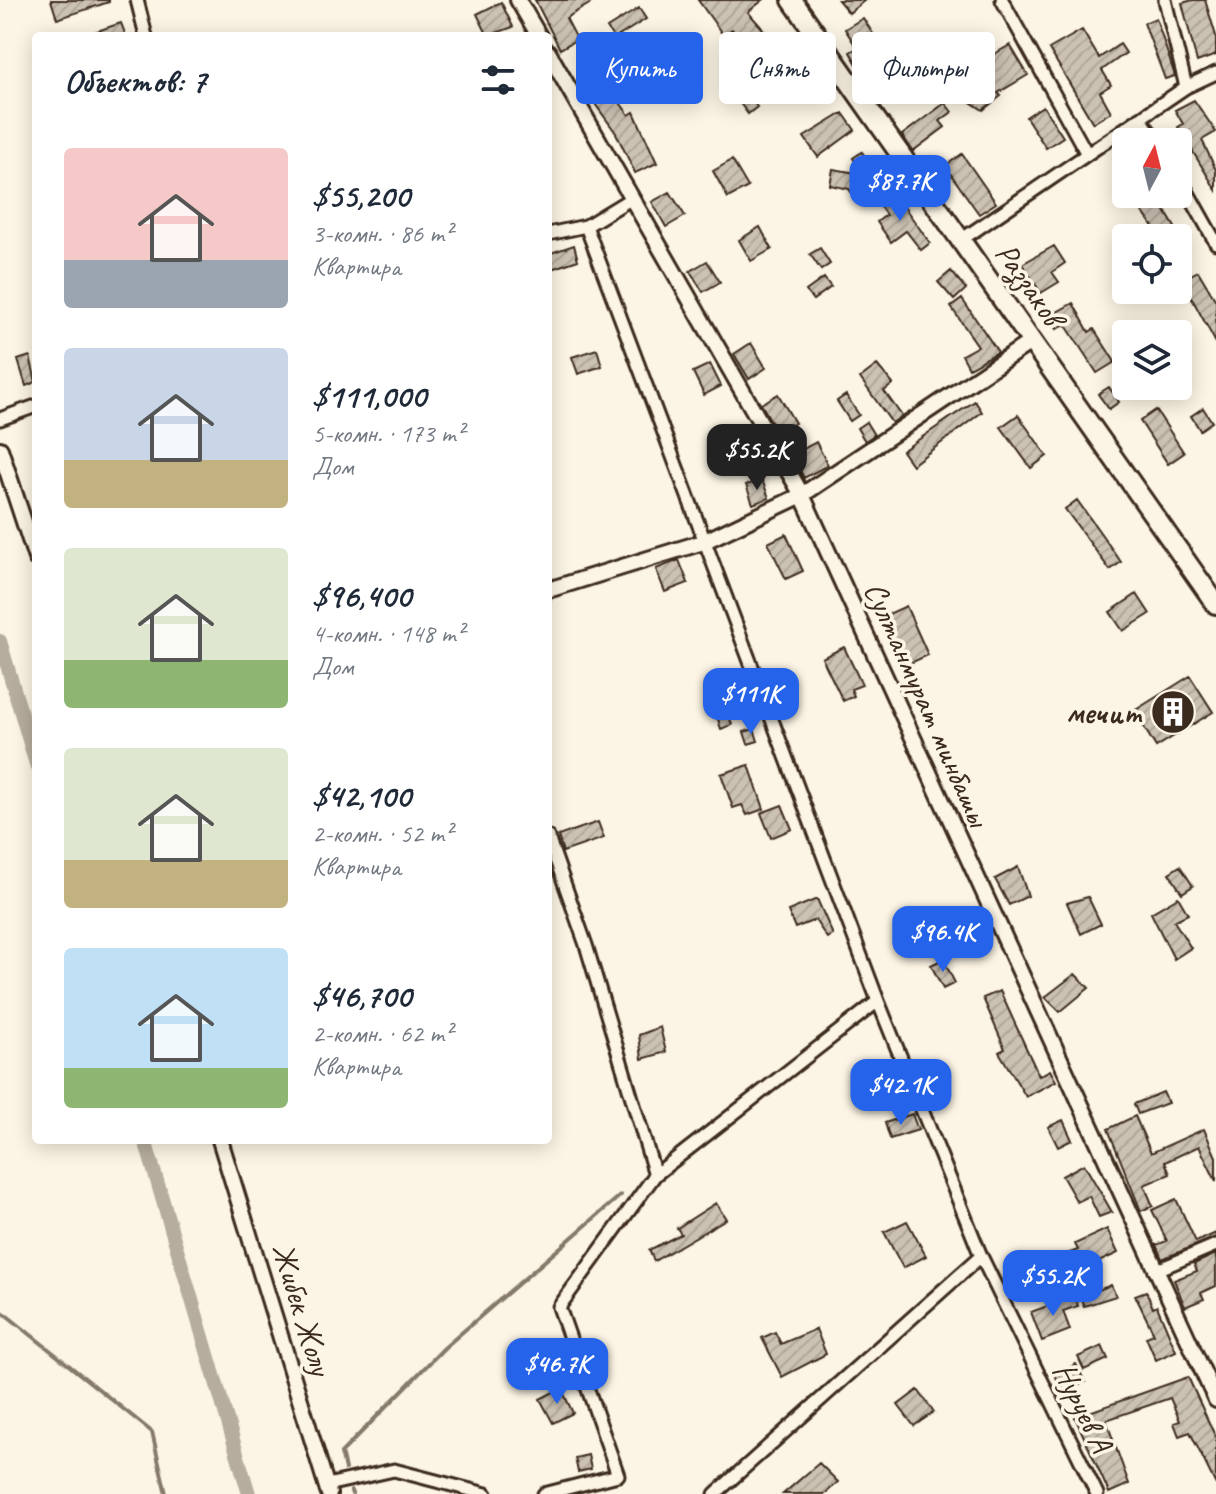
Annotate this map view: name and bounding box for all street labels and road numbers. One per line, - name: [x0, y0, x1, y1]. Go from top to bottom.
- street label: Раззаков: [986, 235, 1076, 339]
- street label: Султанмурат минбашы: [855, 575, 1000, 835]
- street label: Жибек Жолу: [263, 1238, 342, 1383]
- street label: Нуруев А: [1044, 1355, 1123, 1460]

